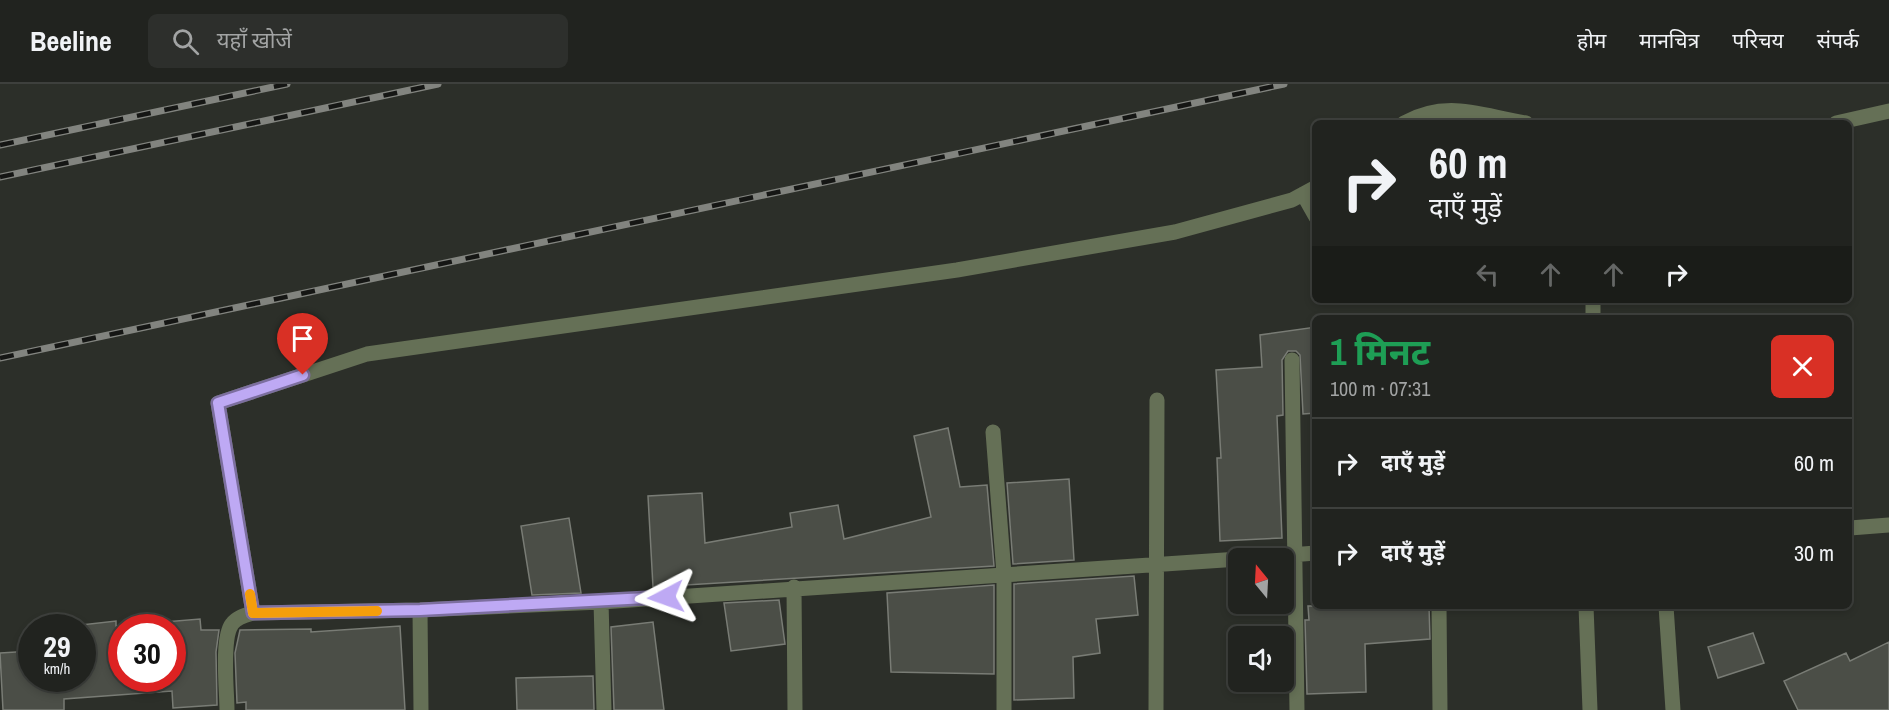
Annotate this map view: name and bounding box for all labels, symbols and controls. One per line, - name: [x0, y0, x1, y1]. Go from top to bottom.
- search box: [148, 14, 568, 68]
- text: Beeline: [30, 22, 112, 60]
- icon: search: [169, 25, 202, 58]
- text: यहाँ खोजें: [217, 25, 292, 55]
- text: होम: [1577, 26, 1606, 55]
- text: मानचित्र: [1639, 26, 1699, 55]
- text: परिचय: [1732, 26, 1784, 55]
- text: संपर्क: [1817, 26, 1859, 55]
- text: 60 m: [1429, 135, 1508, 191]
- icon: right: [1330, 144, 1408, 222]
- text: दाएँ मुड़ें: [1429, 189, 1502, 225]
- icon: left: [1471, 258, 1504, 291]
- icon: ahead: [1534, 258, 1567, 291]
- icon: ahead: [1597, 258, 1630, 291]
- icon: right: [1660, 258, 1693, 291]
- pin: [277, 313, 328, 375]
- icon: arrive: [286, 322, 319, 355]
- text: 1 मिनट: [1330, 328, 1430, 376]
- button: close: [1771, 335, 1834, 398]
- text: 100 m · 07:31: [1330, 375, 1430, 402]
- icon: right: [1330, 447, 1363, 480]
- text: दाएँ मुड़ें: [1381, 447, 1445, 477]
- text: 60 m: [1794, 448, 1834, 478]
- icon: right: [1330, 537, 1363, 570]
- text: दाएँ मुड़ें: [1381, 537, 1445, 567]
- text: 30 m: [1794, 538, 1834, 568]
- north arrow: [1228, 548, 1294, 614]
- map controls: [1228, 548, 1294, 692]
- position arrow: [634, 565, 698, 629]
- speed limit sign: 30: [108, 614, 186, 692]
- text: 29: [43, 626, 71, 666]
- button: sound: [1228, 626, 1294, 692]
- text: km/h: [44, 658, 70, 679]

